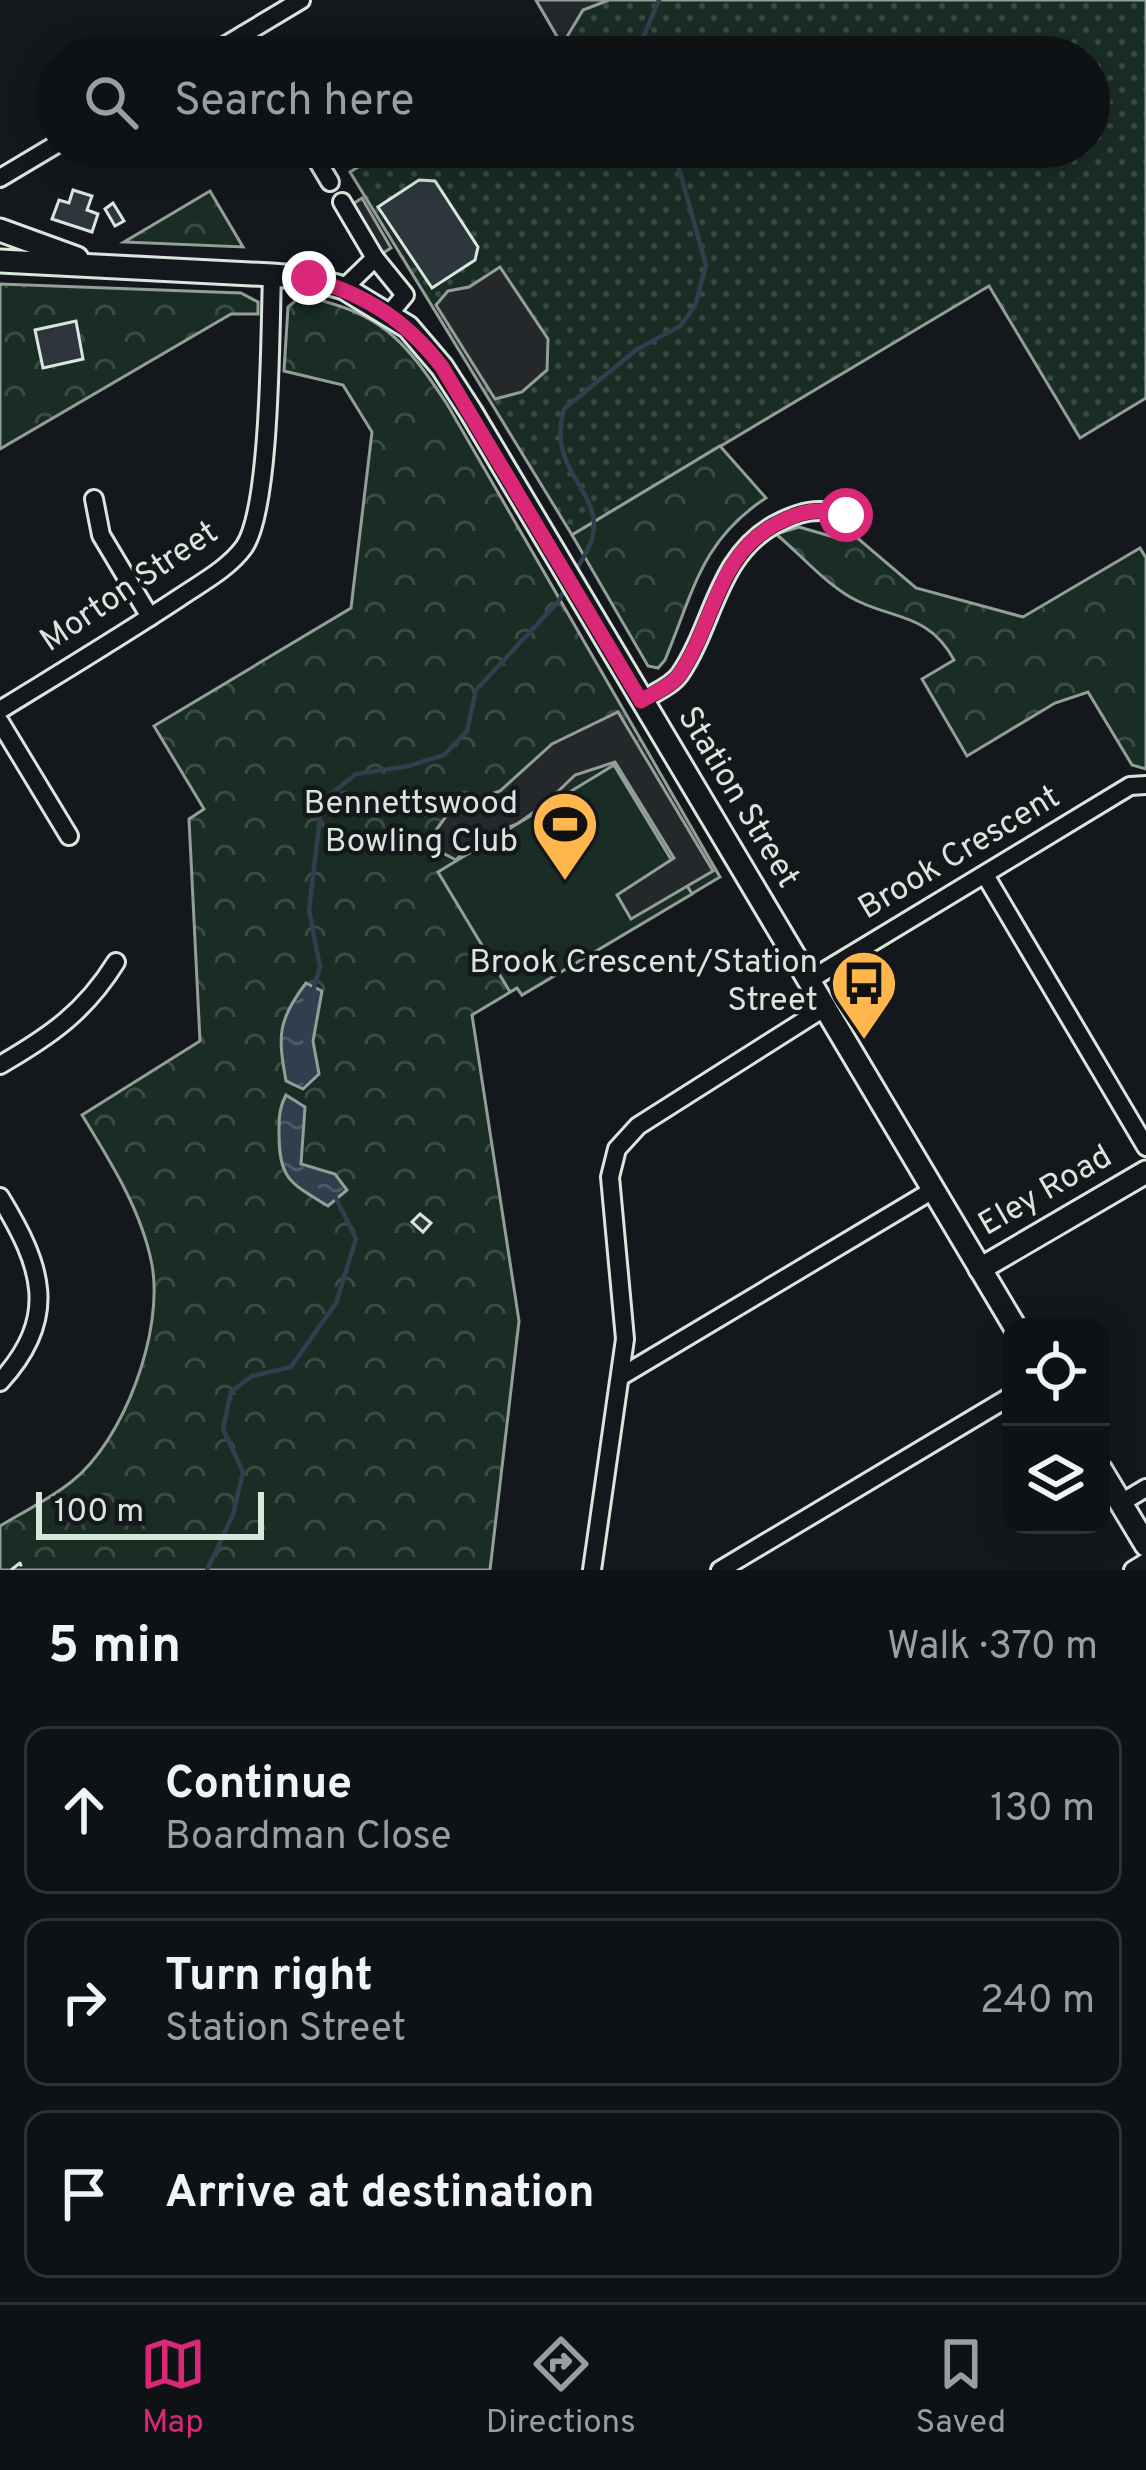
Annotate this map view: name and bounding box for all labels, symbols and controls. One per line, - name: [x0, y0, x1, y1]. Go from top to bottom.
- search box: [36, 36, 1110, 168]
- icon: search: [78, 69, 144, 135]
- text: Search here: [174, 74, 414, 131]
- route end: [282, 251, 336, 305]
- route start: [819, 488, 873, 542]
- street label: Morton Street: [33, 513, 227, 663]
- street label: Station Street: [666, 700, 808, 896]
- street label: Brook Crescent: [852, 777, 1068, 931]
- place label: Bennettswood Bowling Club: [303, 784, 518, 864]
- sports icon: Bennettswood Bowling Club: [530, 789, 600, 883]
- place label: Brook Crescent/Station Street: [469, 943, 818, 1023]
- bus stop icon: Brook Crescent/Station Street: [829, 948, 899, 1042]
- street label: Eley Road: [972, 1137, 1120, 1247]
- map controls: [1002, 1318, 1110, 1534]
- button: locate: [1002, 1318, 1110, 1426]
- button: layers: [1002, 1426, 1110, 1534]
- scale bar: [36, 1486, 264, 1539]
- text: 100 m: [54, 1492, 144, 1534]
- text: 5 min: [48, 1616, 181, 1681]
- text: Walk · 370 m: [887, 1624, 1098, 1673]
- text: Continue: [165, 1757, 352, 1814]
- icon: ahead: [51, 1777, 117, 1843]
- text: 130 m: [990, 1786, 1095, 1835]
- text: Boardman Close: [165, 1814, 451, 1863]
- text: Turn right: [165, 1949, 373, 2006]
- icon: right: [51, 1969, 117, 2035]
- text: 240 m: [980, 1978, 1095, 2027]
- text: Station Street: [165, 2006, 406, 2055]
- icon: arrive: [51, 2161, 117, 2227]
- text: Arrive at destination: [165, 2166, 595, 2223]
- tab: Map: [140, 2331, 206, 2445]
- tab: Directions: [486, 2331, 636, 2445]
- tab: Saved: [915, 2331, 1006, 2445]

